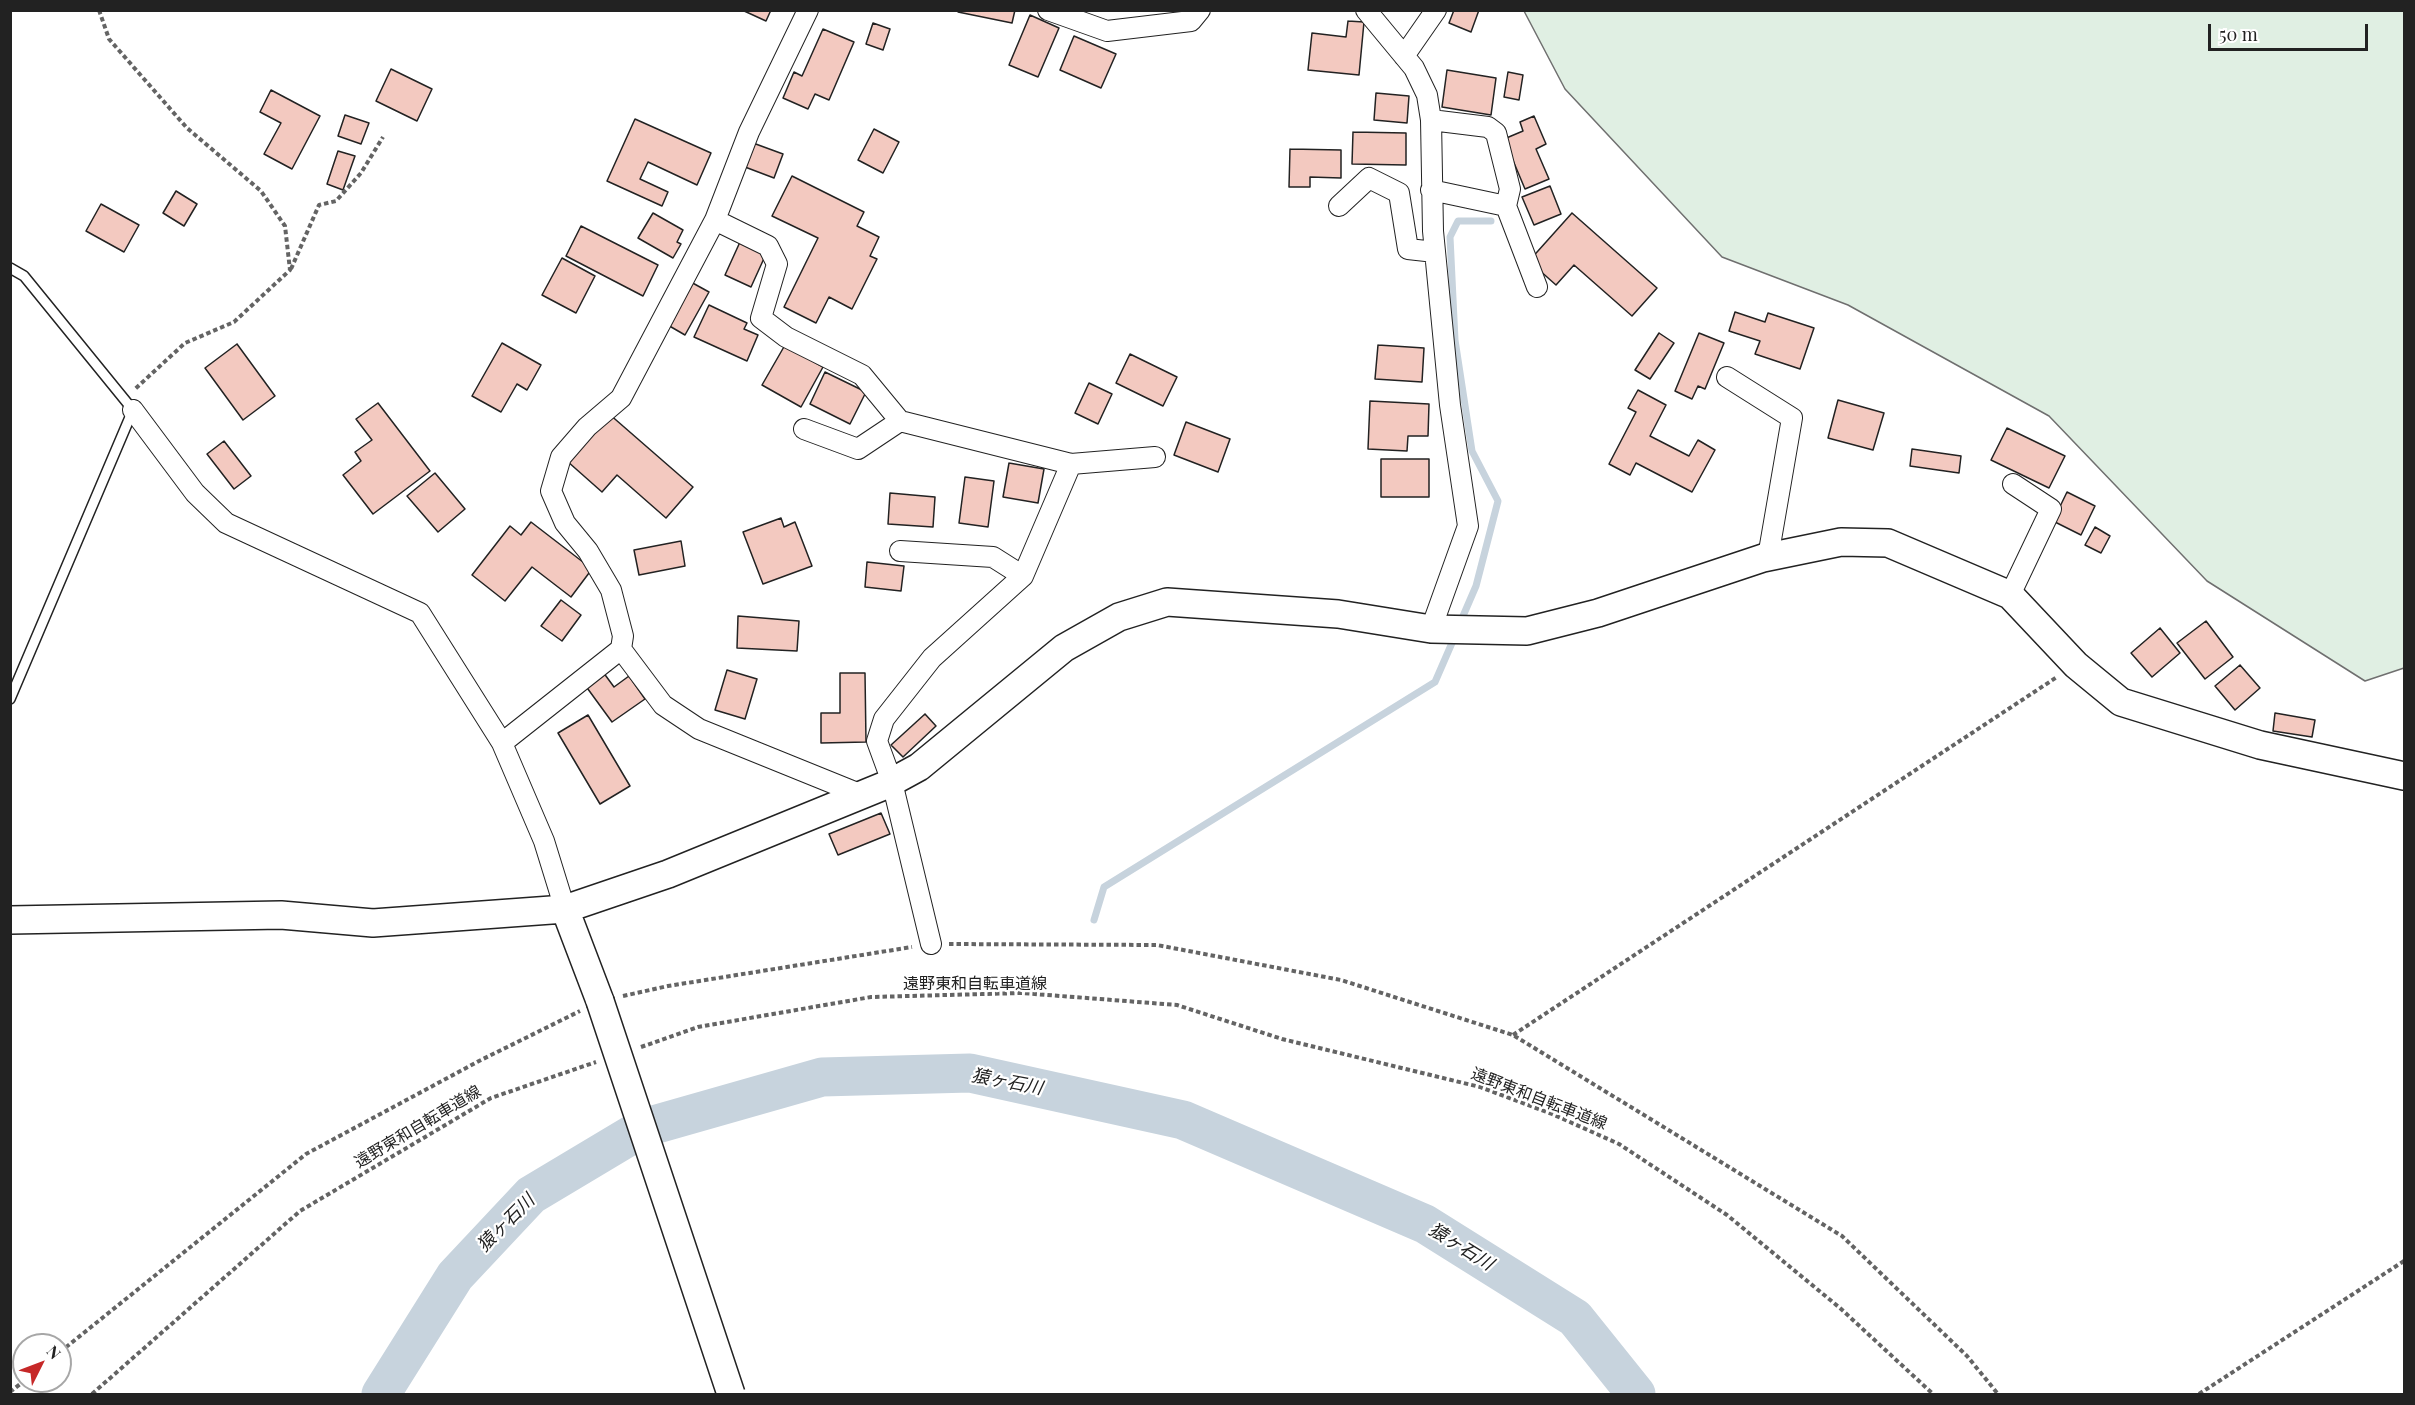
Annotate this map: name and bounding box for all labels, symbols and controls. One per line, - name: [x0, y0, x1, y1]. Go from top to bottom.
- scale bar: [2211, 12, 2372, 50]
- text: 50 m: [2219, 22, 2258, 46]
- street label: 遠野東和自転車道線: [903, 974, 1047, 994]
- street label: 遠野東和自転車道線: [1468, 1064, 1610, 1134]
- water label: 猿ヶ石川: [970, 1065, 1044, 1099]
- street label: 遠野東和自転車道線: [351, 1082, 485, 1172]
- water label: 猿ヶ石川: [473, 1190, 539, 1256]
- water label: 猿ヶ石川: [1425, 1219, 1497, 1275]
- north arrow: [12, 1333, 72, 1393]
- text: N: [43, 1341, 66, 1363]

